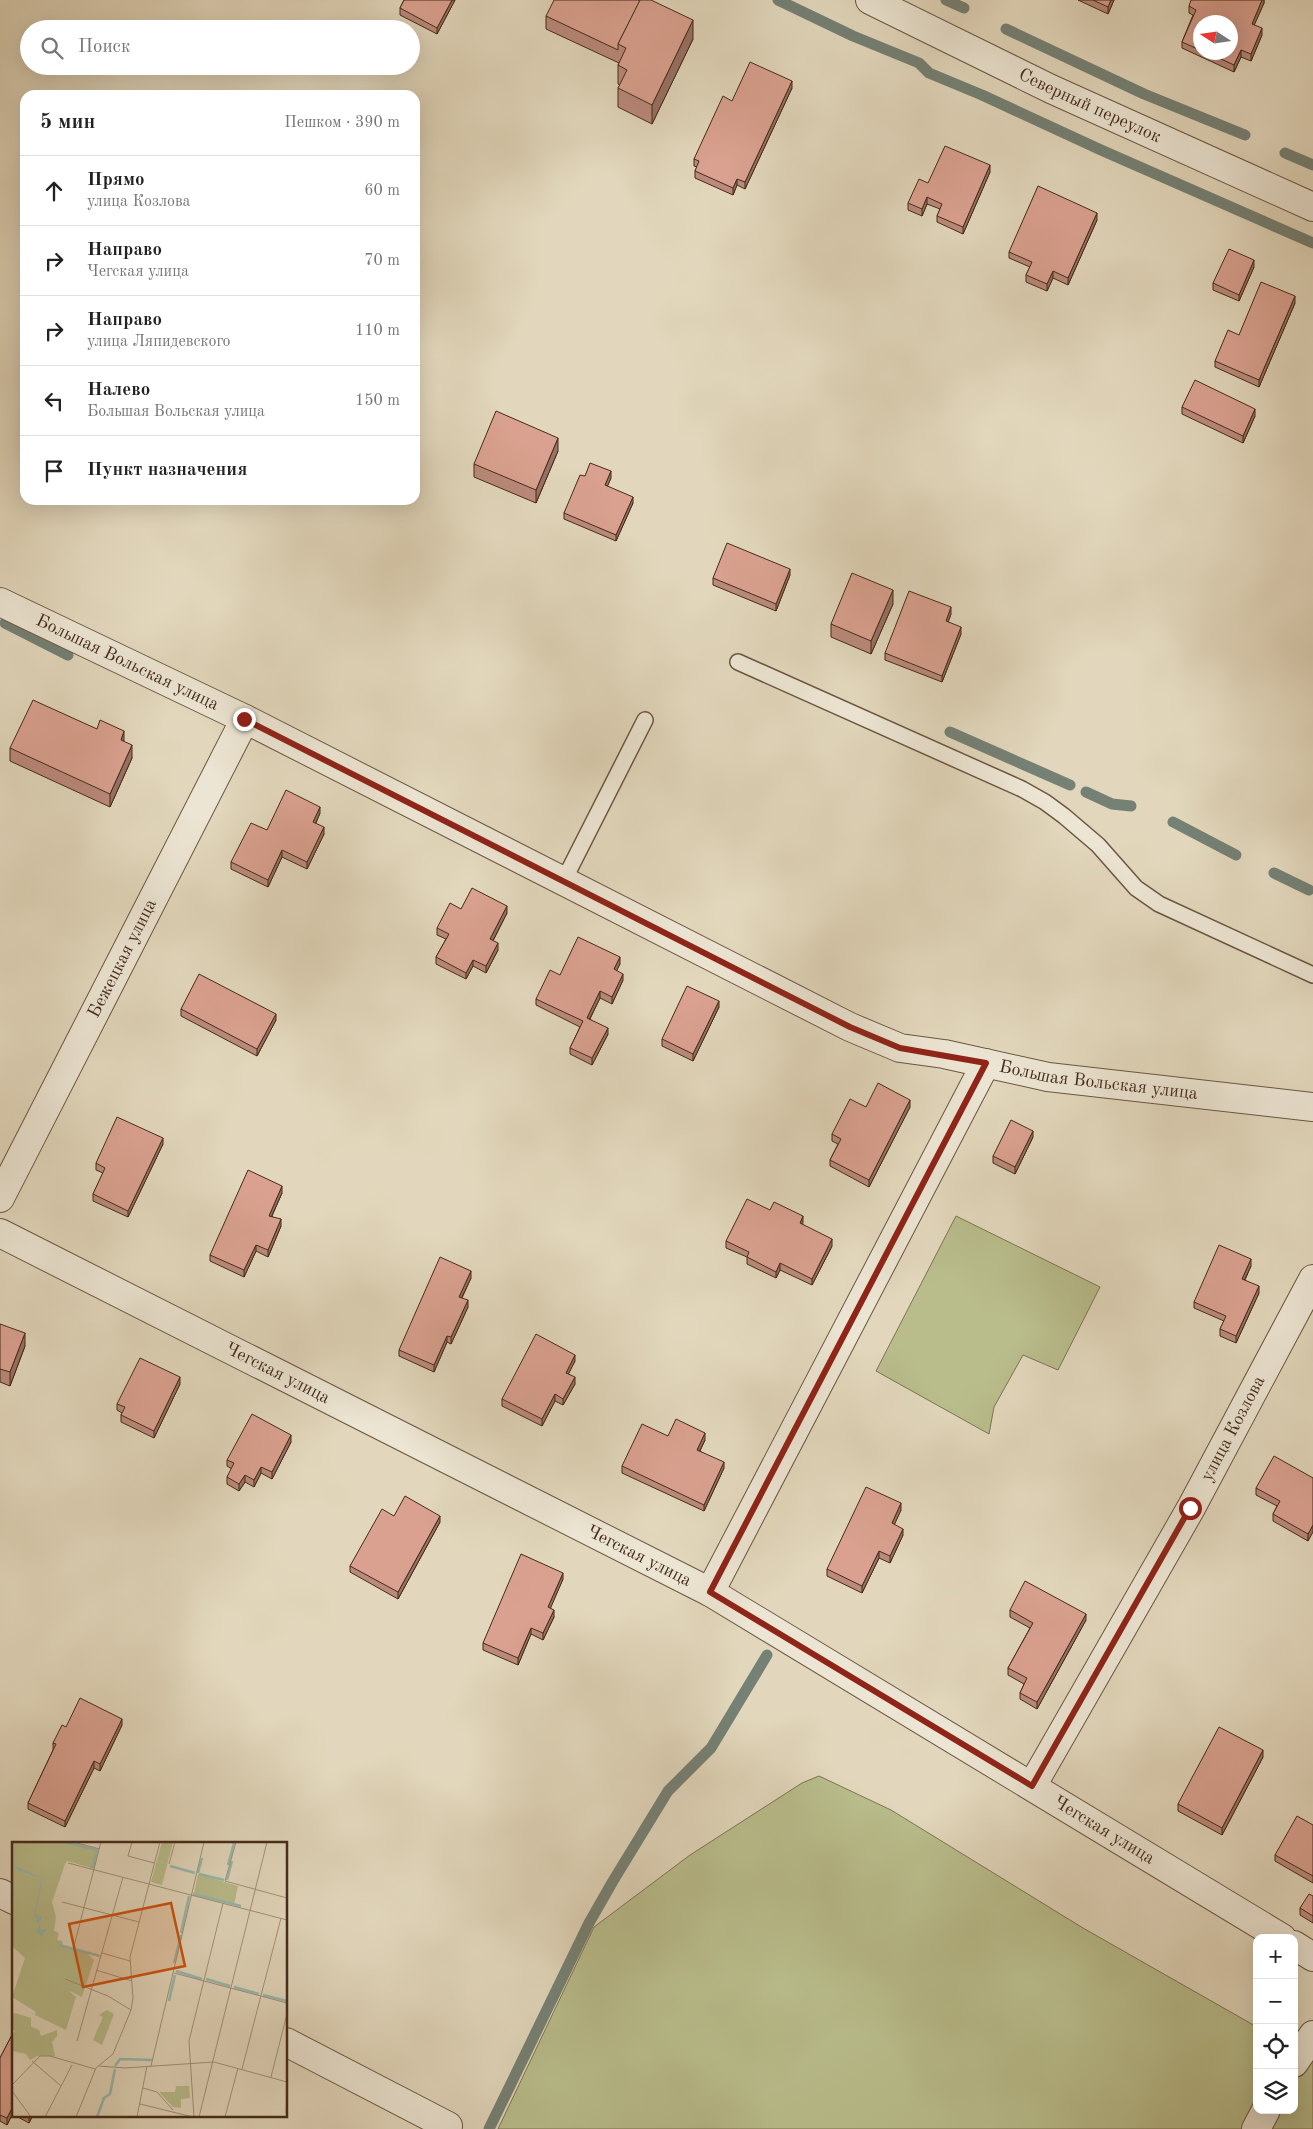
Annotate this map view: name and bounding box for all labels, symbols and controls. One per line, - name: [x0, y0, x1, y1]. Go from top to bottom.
- north arrow: [1193, 15, 1238, 60]
- search box: [20, 20, 420, 75]
- icon: search: [38, 34, 66, 62]
- text: Поиск: [78, 38, 130, 57]
- street label: Северный переулок: [1016, 66, 1164, 146]
- text: 5 мин: [40, 112, 95, 133]
- text: Пешком · 390 m: [284, 115, 400, 131]
- text: Прямо: [87, 171, 145, 190]
- icon: ahead: [40, 177, 68, 205]
- text: 60 m: [364, 183, 400, 199]
- text: улица Козлова: [87, 194, 191, 210]
- text: Направо: [87, 241, 162, 260]
- icon: right: [40, 247, 68, 275]
- text: 70 m: [364, 253, 400, 269]
- text: Чегская улица: [87, 264, 189, 280]
- text: Направо: [87, 311, 162, 330]
- icon: right: [40, 317, 68, 345]
- text: 110 m: [355, 323, 400, 339]
- text: улица Ляпидевского: [87, 334, 230, 350]
- text: Налево: [87, 381, 150, 400]
- icon: left: [40, 387, 68, 415]
- text: 150 m: [355, 393, 400, 409]
- text: Большая Вольская улица: [87, 404, 265, 420]
- icon: arrive: [40, 457, 68, 485]
- text: Пункт назначения: [87, 461, 247, 480]
- street label: Большая Вольская улица: [33, 611, 222, 714]
- route end: [233, 708, 256, 731]
- street label: Бежецкая улица: [85, 896, 160, 1021]
- street label: Большая Вольская улица: [997, 1057, 1199, 1103]
- street label: Чегская улица: [222, 1339, 333, 1407]
- street label: улица Козлова: [1198, 1373, 1269, 1484]
- route start: [1179, 1497, 1202, 1520]
- street label: Чегская улица: [584, 1522, 694, 1590]
- street label: Чегская улица: [1050, 1793, 1158, 1868]
- inset map: [12, 1842, 288, 2116]
- map controls: [1253, 1934, 1298, 2114]
- button: +: [1253, 1934, 1298, 1979]
- button: −: [1253, 1979, 1298, 2024]
- button: locate: [1253, 2024, 1298, 2069]
- button: layers: [1253, 2069, 1298, 2114]

